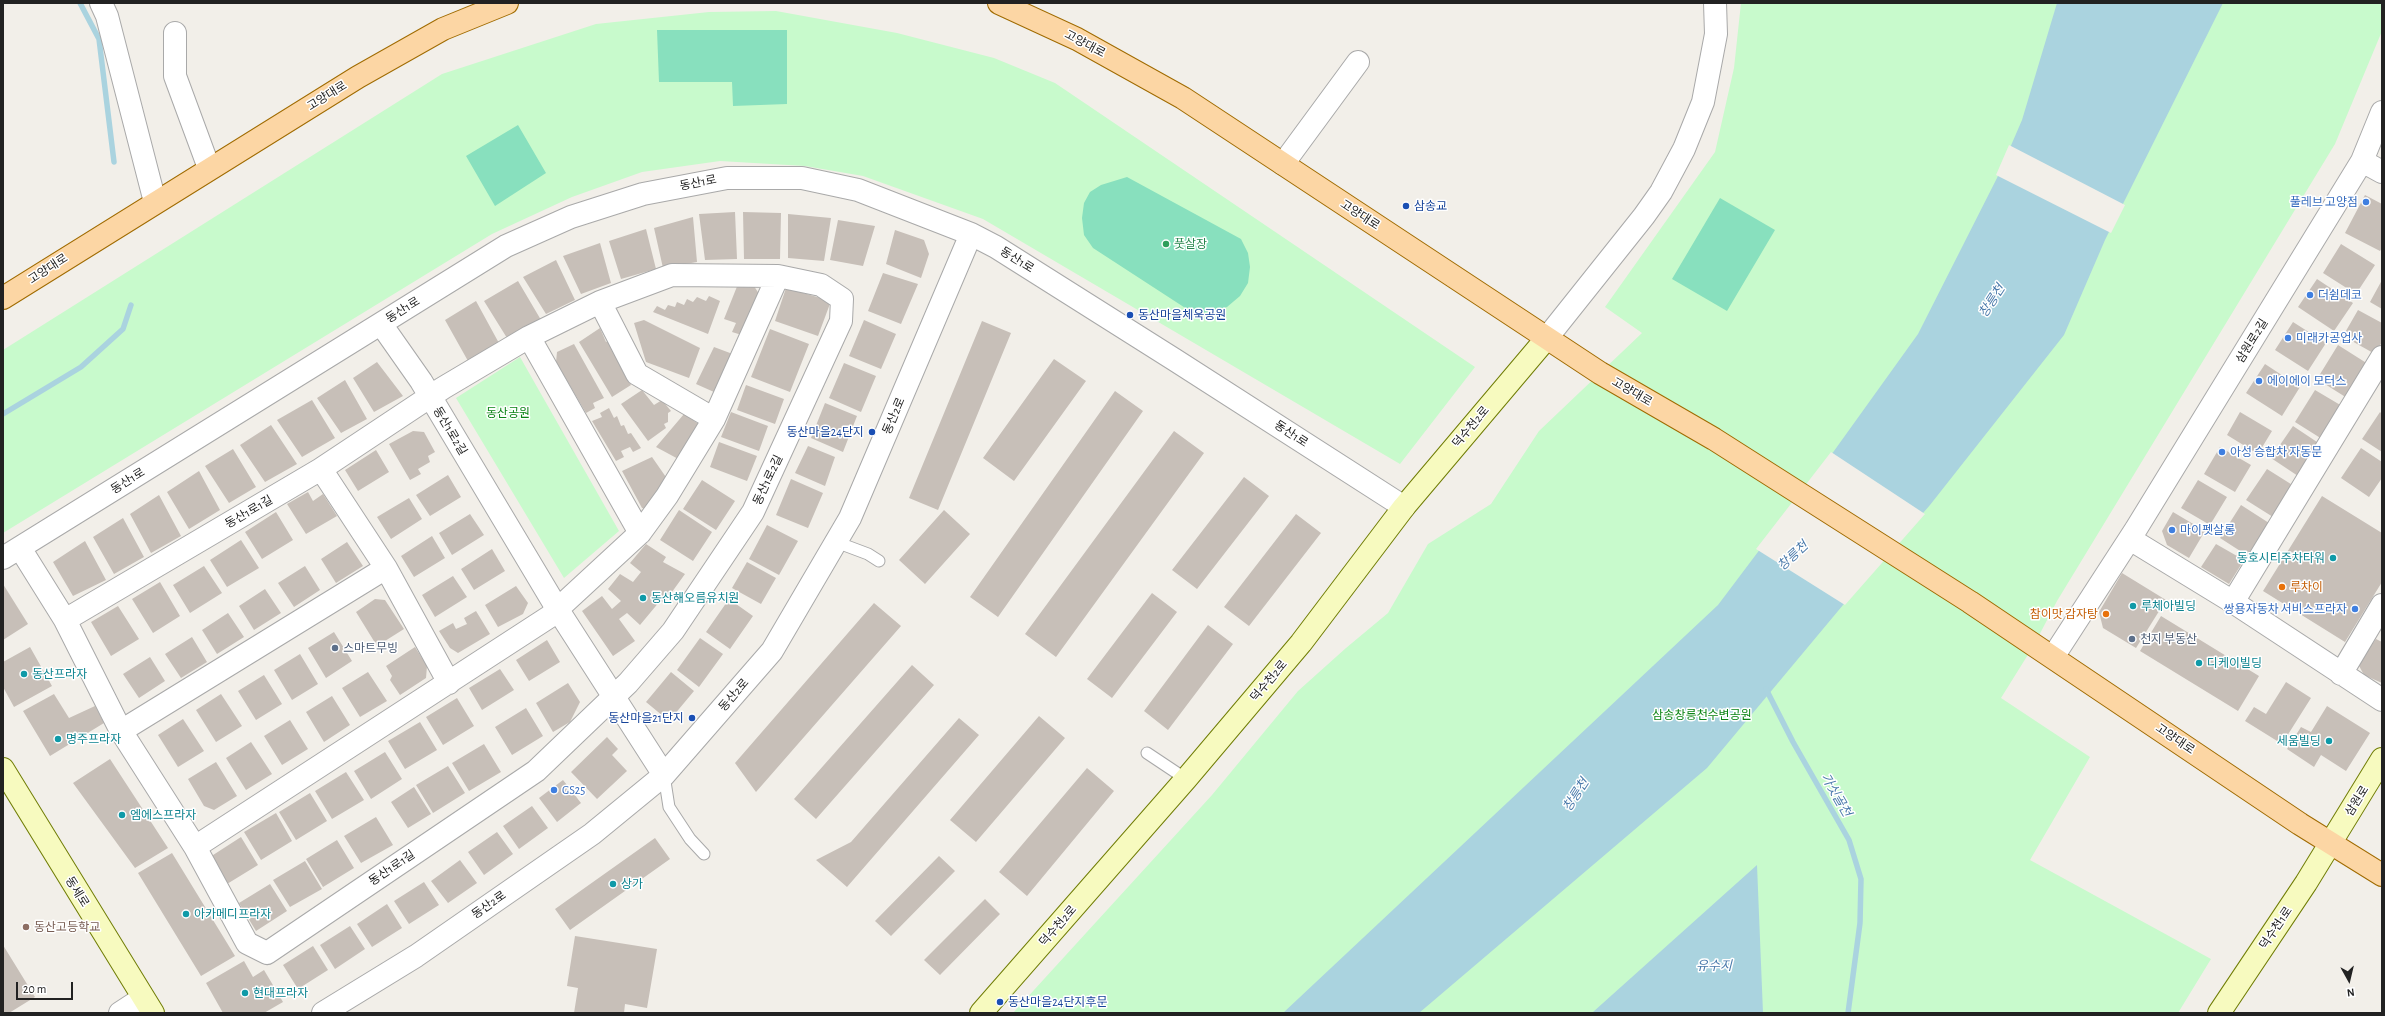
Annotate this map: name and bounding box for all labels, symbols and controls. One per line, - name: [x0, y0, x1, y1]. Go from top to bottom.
- street label: 고양대로: [1062, 27, 1108, 61]
- street label: 고양대로: [304, 78, 350, 114]
- street label: 동산1로: [678, 172, 718, 194]
- place label: 풀레브 고양점: [2290, 195, 2358, 209]
- street label: 고양대로: [1338, 197, 1382, 233]
- marker: 풀레브 고양점: [2361, 197, 2371, 207]
- place label: 삼송교: [1414, 199, 1447, 213]
- marker: 삼송교: [1401, 201, 1411, 211]
- place label: 풋살장: [1174, 237, 1207, 251]
- marker: 풋살장: [1161, 239, 1171, 249]
- street label: 동산1로: [997, 244, 1037, 276]
- street label: 고양대로: [26, 251, 70, 287]
- water label: 창릉천: [1976, 282, 2008, 320]
- place label: 더쉼데코: [2318, 288, 2362, 302]
- marker: 더쉼데코: [2305, 290, 2315, 300]
- street label: 동산1로: [383, 294, 423, 326]
- place label: 동산마을체욱공원: [1138, 308, 1226, 322]
- marker: 동산마을체욱공원: [1125, 310, 1135, 320]
- street label: 삼원로2길: [2233, 316, 2271, 366]
- place label: 미래카공업사: [2296, 331, 2362, 345]
- marker: 미래카공업사: [2283, 333, 2293, 343]
- place label: 에이에이 모터스: [2267, 374, 2346, 388]
- street label: 고양대로: [1609, 375, 1655, 409]
- marker: 에이에이 모터스: [2254, 376, 2264, 386]
- street label: 동산2로: [880, 395, 908, 437]
- street label: 덕수천2로: [1450, 403, 1492, 451]
- street label: 동산1로2길: [430, 404, 470, 458]
- park label: 동산공원: [486, 406, 530, 420]
- street label: 동산1로: [1271, 418, 1311, 450]
- place label: 동산마을24단지: [787, 425, 864, 439]
- marker: 동산마을24단지: [867, 427, 877, 437]
- place label: 아성 승합차 자동문: [2230, 445, 2322, 459]
- marker: 아성 승합차 자동문: [2217, 447, 2227, 457]
- street label: 동산1로2길: [750, 453, 786, 507]
- street label: 동산1로: [108, 465, 148, 497]
- street label: 동산1로1길: [223, 493, 275, 531]
- place label: 마이펫살롱: [2180, 523, 2235, 537]
- marker: 마이펫살롱: [2167, 525, 2177, 535]
- water label: 창릉천: [1775, 538, 1811, 574]
- place label: 동호시티주차타워: [2237, 551, 2325, 565]
- marker: 동호시티주차타워: [2328, 553, 2338, 563]
- place label: 루차이: [2290, 580, 2323, 594]
- marker: 루차이: [2277, 582, 2287, 592]
- place label: 동산해오름유치원: [651, 591, 739, 605]
- marker: 동산해오름유치원: [638, 593, 648, 603]
- place label: 루체아빌딩: [2141, 599, 2196, 613]
- marker: 루체아빌딩: [2128, 601, 2138, 611]
- place label: 쌍용자동차 서비스프라자: [2224, 602, 2347, 616]
- marker: 쌍용자동차 서비스프라자: [2350, 604, 2360, 614]
- place label: 참이맛 감자탕: [2030, 607, 2098, 621]
- marker: 참이맛 감자탕: [2101, 609, 2111, 619]
- place label: 천지 부동산: [2140, 632, 2197, 646]
- marker: 천지 부동산: [2127, 634, 2137, 644]
- place label: 스마트무빙: [343, 641, 398, 655]
- marker: 스마트무빙: [330, 643, 340, 653]
- place label: 디케이빌딩: [2207, 656, 2262, 670]
- street label: 덕수천2로: [1248, 657, 1290, 705]
- marker: 디케이빌딩: [2194, 658, 2204, 668]
- place label: 동산프라자: [32, 667, 87, 681]
- marker: 동산프라자: [19, 669, 29, 679]
- street label: 동산2로: [716, 676, 752, 714]
- park label: 삼송창릉천수변공원: [1652, 708, 1752, 722]
- place label: 동산마을21단지: [608, 711, 684, 725]
- marker: 동산마을21단지: [687, 713, 697, 723]
- street label: 고양대로: [2153, 721, 2197, 757]
- place label: 명주프라자: [66, 732, 121, 746]
- marker: 명주프라자: [53, 734, 63, 744]
- place label: 세움빌딩: [2277, 734, 2321, 748]
- marker: 세움빌딩: [2324, 736, 2334, 746]
- water label: 가싯골천: [1817, 770, 1855, 820]
- water label: 창릉천: [1560, 776, 1592, 814]
- place label: GS25: [562, 783, 585, 797]
- street label: 삼원로: [2342, 783, 2372, 819]
- marker: GS25: [549, 785, 559, 795]
- place label: 엠에스프라자: [130, 808, 196, 822]
- marker: 엠에스프라자: [117, 810, 127, 820]
- street label: 동산1로1길: [366, 847, 418, 889]
- street label: 동세로: [62, 874, 92, 910]
- place label: 상가: [621, 877, 643, 891]
- marker: 상가: [608, 879, 618, 889]
- street label: 동산2로: [469, 888, 509, 922]
- street label: 덕수천2로: [1036, 903, 1080, 949]
- street label: 덕수천1로: [2257, 904, 2295, 952]
- place label: 아카메디프라자: [194, 907, 271, 921]
- marker: 아카메디프라자: [181, 909, 191, 919]
- place label: 동산고등학교: [34, 920, 100, 934]
- marker: 동산고등학교: [21, 922, 31, 932]
- water label: 유수지: [1696, 958, 1732, 974]
- north arrow: [2329, 960, 2369, 1000]
- scale bar: [18, 974, 75, 1000]
- text: 20 m: [23, 983, 46, 995]
- place label: 현대프라자: [253, 986, 308, 1000]
- text: N: [2346, 986, 2355, 998]
- marker: 현대프라자: [240, 988, 250, 998]
- place label: 동산마을24단지후문: [1008, 995, 1108, 1009]
- marker: 동산마을24단지후문: [995, 997, 1005, 1007]

